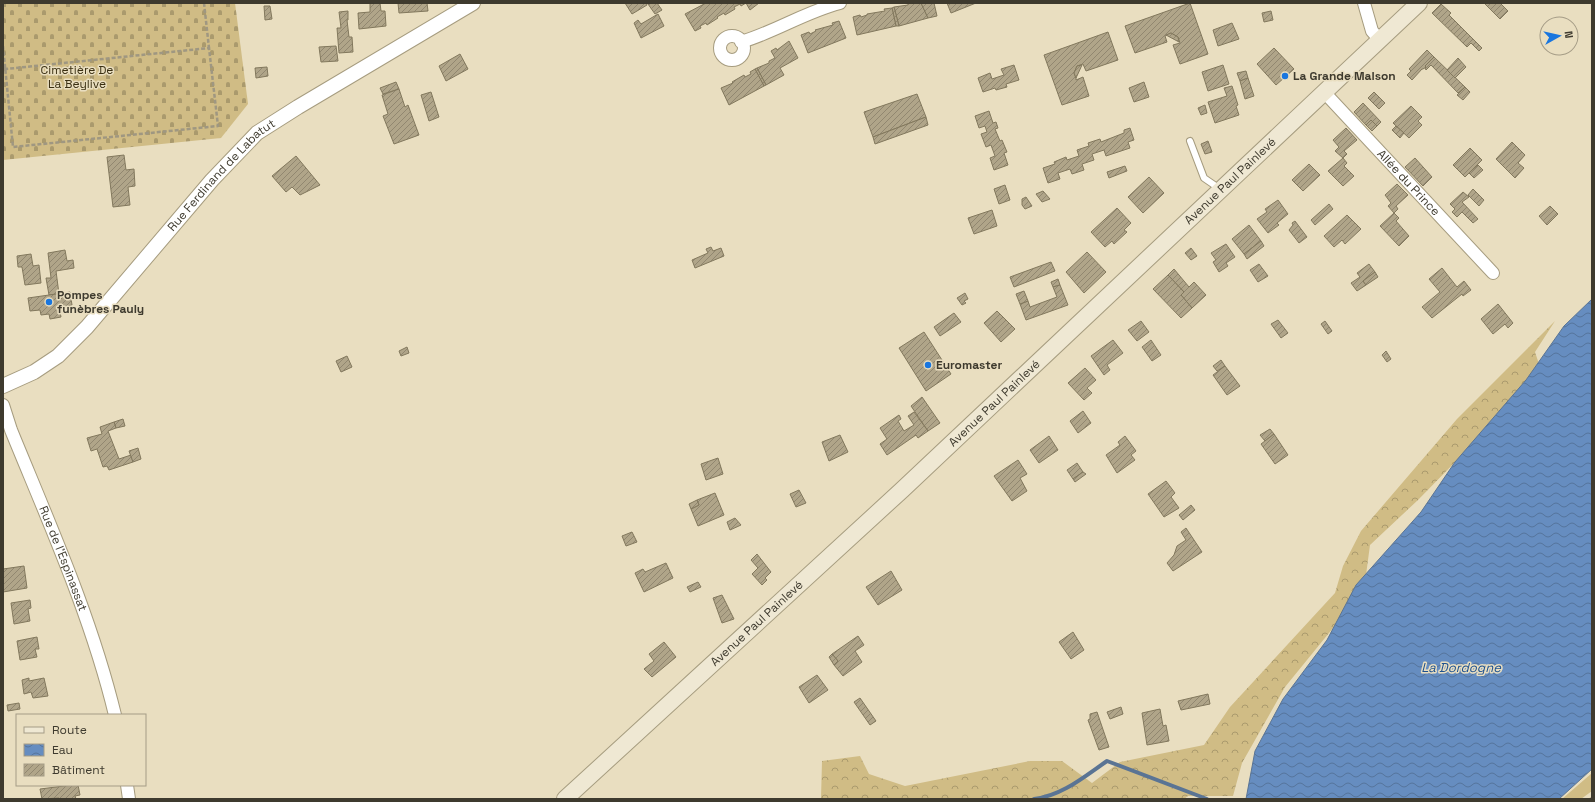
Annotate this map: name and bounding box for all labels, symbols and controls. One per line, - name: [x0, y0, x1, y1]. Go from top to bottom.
- north arrow: [1539, 16, 1579, 56]
- text: N: [1561, 30, 1576, 39]
- park label: Cimetière De La Beylive: [41, 62, 113, 92]
- place label: La Grande Maison: [1293, 68, 1396, 84]
- marker: La Grande Maison: [1280, 71, 1290, 81]
- street label: Rue Ferdinand de Labatut: [164, 115, 278, 235]
- street label: Avenue Paul Painlevé: [1181, 134, 1279, 228]
- street label: Allée du Prince: [1374, 146, 1444, 219]
- place label: Pompes funèbres Pauly: [57, 287, 144, 317]
- marker: Pompes funèbres Pauly: [44, 297, 54, 307]
- street label: Avenue Paul Painlevé: [945, 356, 1044, 450]
- place label: Euromaster: [936, 357, 1002, 373]
- marker: Euromaster: [923, 360, 933, 370]
- street label: Rue de l'Espinassat: [35, 504, 91, 613]
- street label: Avenue Paul Painlevé: [707, 577, 806, 670]
- water label: La Dordogne: [1421, 659, 1502, 676]
- legend: [16, 714, 146, 786]
- text: Route: [52, 722, 87, 738]
- text: Eau: [52, 742, 73, 758]
- text: Bâtiment: [52, 762, 105, 778]

